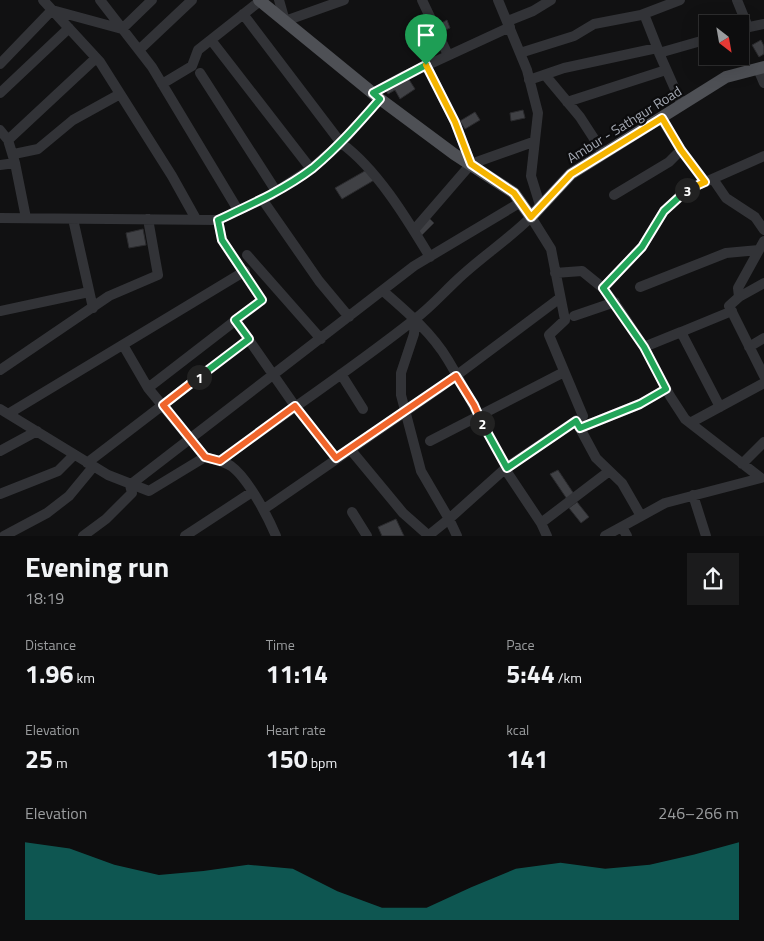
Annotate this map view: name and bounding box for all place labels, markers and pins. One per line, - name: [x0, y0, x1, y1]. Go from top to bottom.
- pin: [405, 14, 447, 65]
- pin: 3: [674, 178, 700, 202]
- pin: 1: [186, 364, 212, 390]
- pin: 2: [470, 410, 494, 436]

